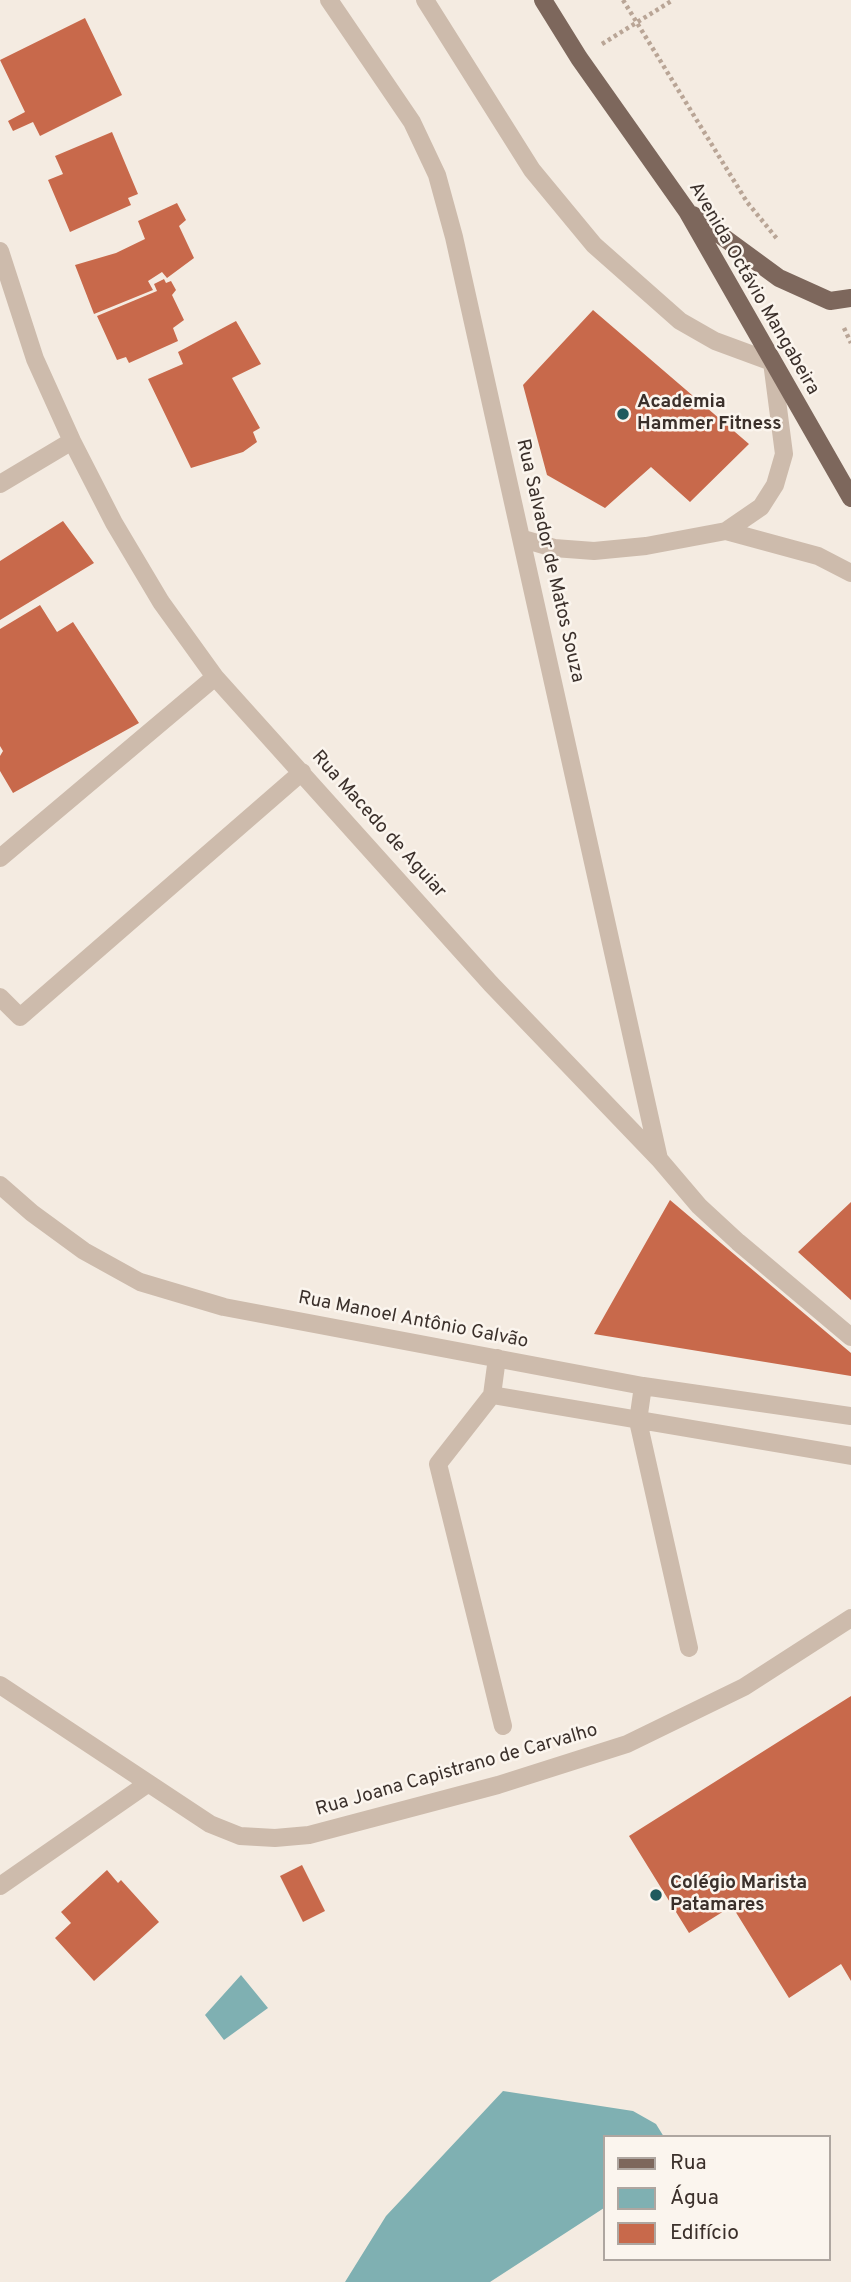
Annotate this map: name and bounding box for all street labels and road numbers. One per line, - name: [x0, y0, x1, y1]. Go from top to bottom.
- street label: Avenida Octávio Mangabeira: [683, 179, 823, 399]
- street label: Rua Salvador de Matos Souza: [510, 437, 588, 685]
- street label: Rua Macedo de Aguiar: [306, 747, 450, 903]
- street label: Rua Manoel Antônio Galvão: [296, 1288, 530, 1354]
- street label: Rua Joana Capistrano de Carvalho: [313, 1720, 601, 1822]

